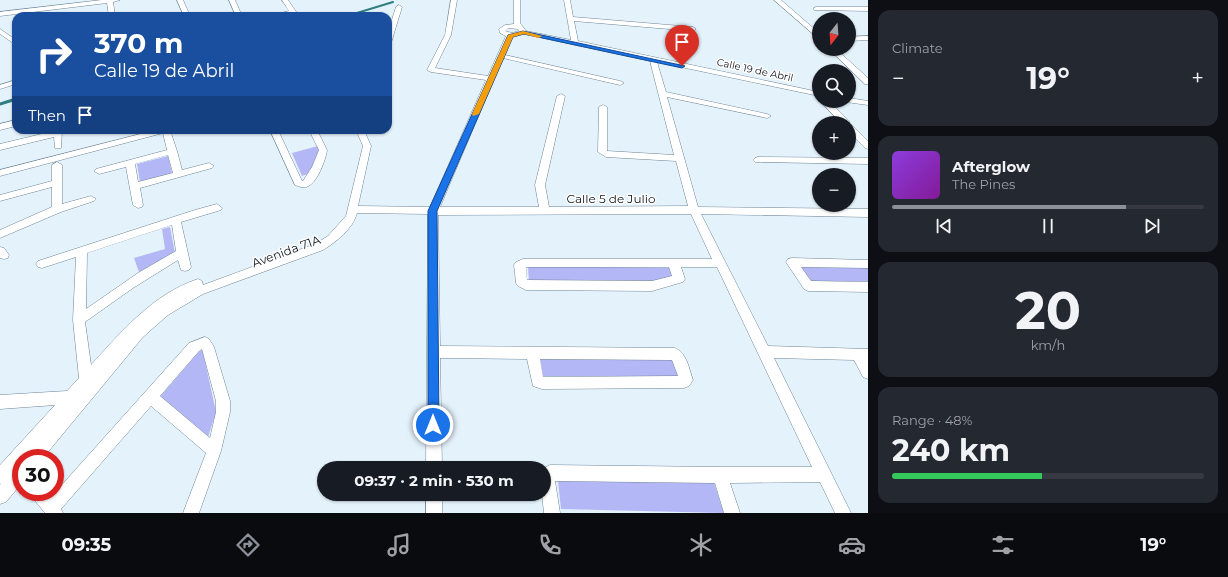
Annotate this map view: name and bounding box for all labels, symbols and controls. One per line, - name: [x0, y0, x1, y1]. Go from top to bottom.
- north arrow: [812, 12, 856, 56]
- map controls: [812, 12, 856, 212]
- pin: [665, 25, 699, 66]
- text: 370 m: [94, 26, 183, 60]
- icon: right: [28, 28, 80, 80]
- icon: arrive: [671, 31, 693, 53]
- text: Climate: [892, 40, 943, 56]
- street label: Calle 19 de Abril: [716, 56, 794, 84]
- text: Calle 19 de Abril: [94, 60, 234, 82]
- text: 19°: [1026, 60, 1070, 97]
- button: search: [812, 64, 856, 108]
- text: −: [892, 65, 905, 92]
- text: +: [1191, 65, 1204, 92]
- icon: arrive: [74, 104, 96, 126]
- text: Then: [28, 106, 66, 125]
- button: +: [812, 116, 856, 160]
- text: Afterglow: [952, 157, 1030, 176]
- button: −: [812, 168, 856, 212]
- text: The Pines: [952, 176, 1015, 192]
- street label: Calle 5 de Julio: [567, 191, 655, 206]
- icon: previous: [933, 215, 955, 237]
- icon: pause: [1037, 215, 1059, 237]
- icon: next: [1141, 215, 1163, 237]
- street label: Avenida 71A: [250, 232, 323, 270]
- text: 20: [1015, 279, 1081, 342]
- text: km/h: [1031, 337, 1065, 353]
- position arrow: [412, 404, 454, 446]
- text: Range · 48%: [892, 412, 972, 428]
- text: 240 km: [892, 432, 1010, 469]
- speed limit sign: 30: [12, 449, 64, 501]
- text: 09:37 · 2 min · 530 m: [354, 471, 514, 490]
- icon: directions: [234, 531, 262, 559]
- icon: music: [385, 531, 413, 559]
- icon: phone: [536, 531, 564, 559]
- icon: climate: [687, 531, 715, 559]
- icon: car: [838, 531, 866, 559]
- icon: filters: [989, 531, 1017, 559]
- text: 09:35: [62, 534, 111, 556]
- text: 19°: [1140, 534, 1166, 556]

